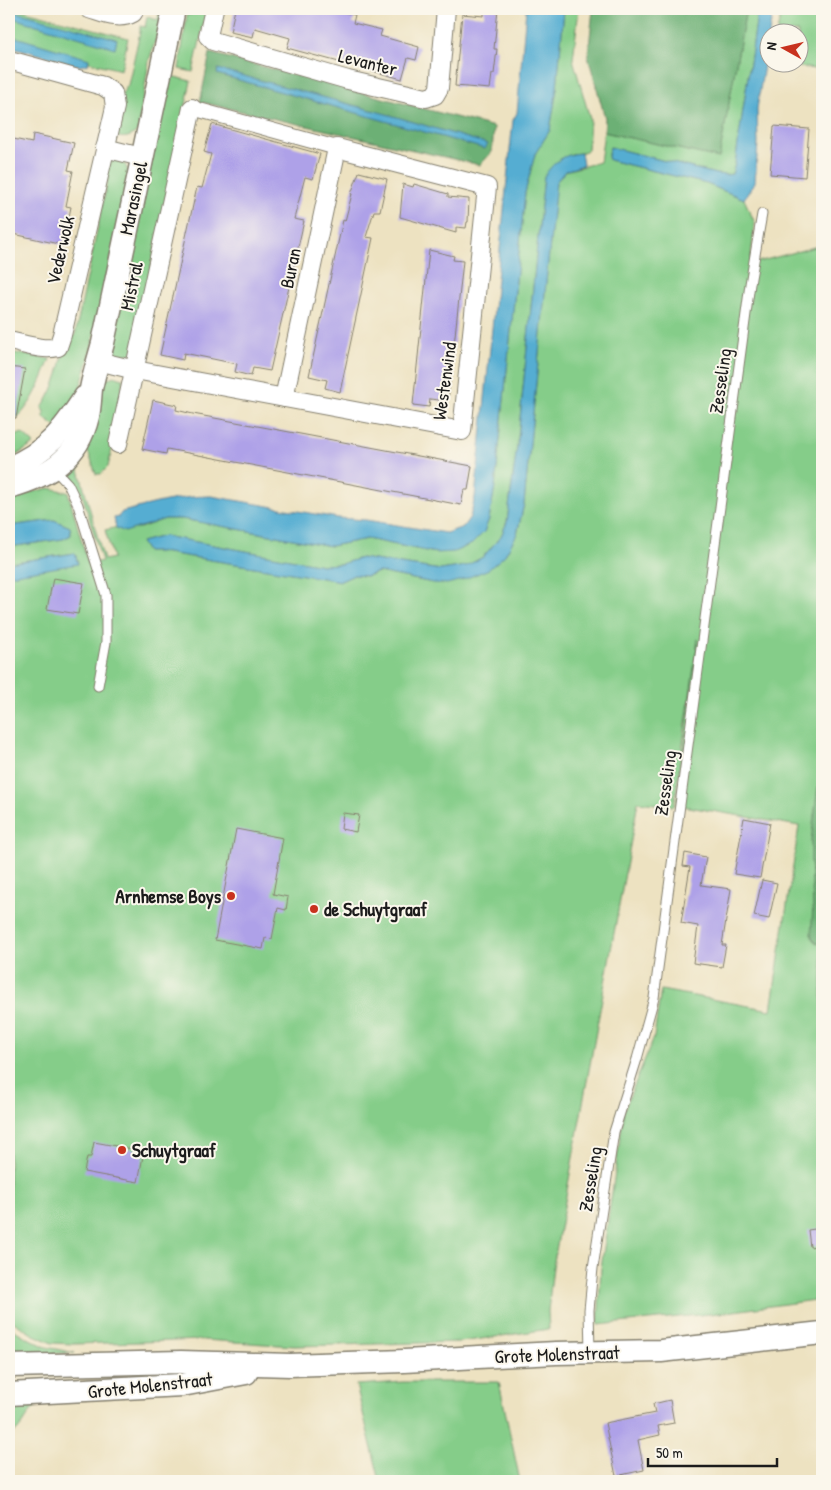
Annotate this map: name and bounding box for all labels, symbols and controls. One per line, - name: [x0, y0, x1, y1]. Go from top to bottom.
- north arrow: [758, 22, 808, 72]
- text: N: [761, 41, 781, 51]
- street label: Levanter: [336, 42, 401, 82]
- street label: Marasingel: [113, 158, 154, 237]
- street label: Vederwolk: [39, 213, 81, 287]
- street label: Buran: [273, 245, 307, 291]
- street label: Mistral: [113, 258, 149, 313]
- street label: Westenwind: [426, 340, 462, 422]
- street label: Zesseling: [703, 347, 737, 415]
- street label: Zesseling: [648, 749, 682, 817]
- place label: Arnhemse Boys: [115, 883, 222, 910]
- marker: Arnhemse Boys: [225, 890, 237, 902]
- place label: de Schuytgraaf: [324, 896, 428, 923]
- marker: de Schuytgraaf: [308, 903, 320, 915]
- place label: Schuytgraaf: [132, 1137, 217, 1164]
- marker: Schuytgraaf: [116, 1144, 128, 1156]
- street label: Zesseling: [572, 1144, 608, 1214]
- street label: Grote Molenstraat: [494, 1339, 621, 1369]
- street label: Grote Molenstraat: [86, 1365, 214, 1404]
- scale bar: [648, 1435, 777, 1467]
- text: 50 m: [656, 1442, 683, 1463]

